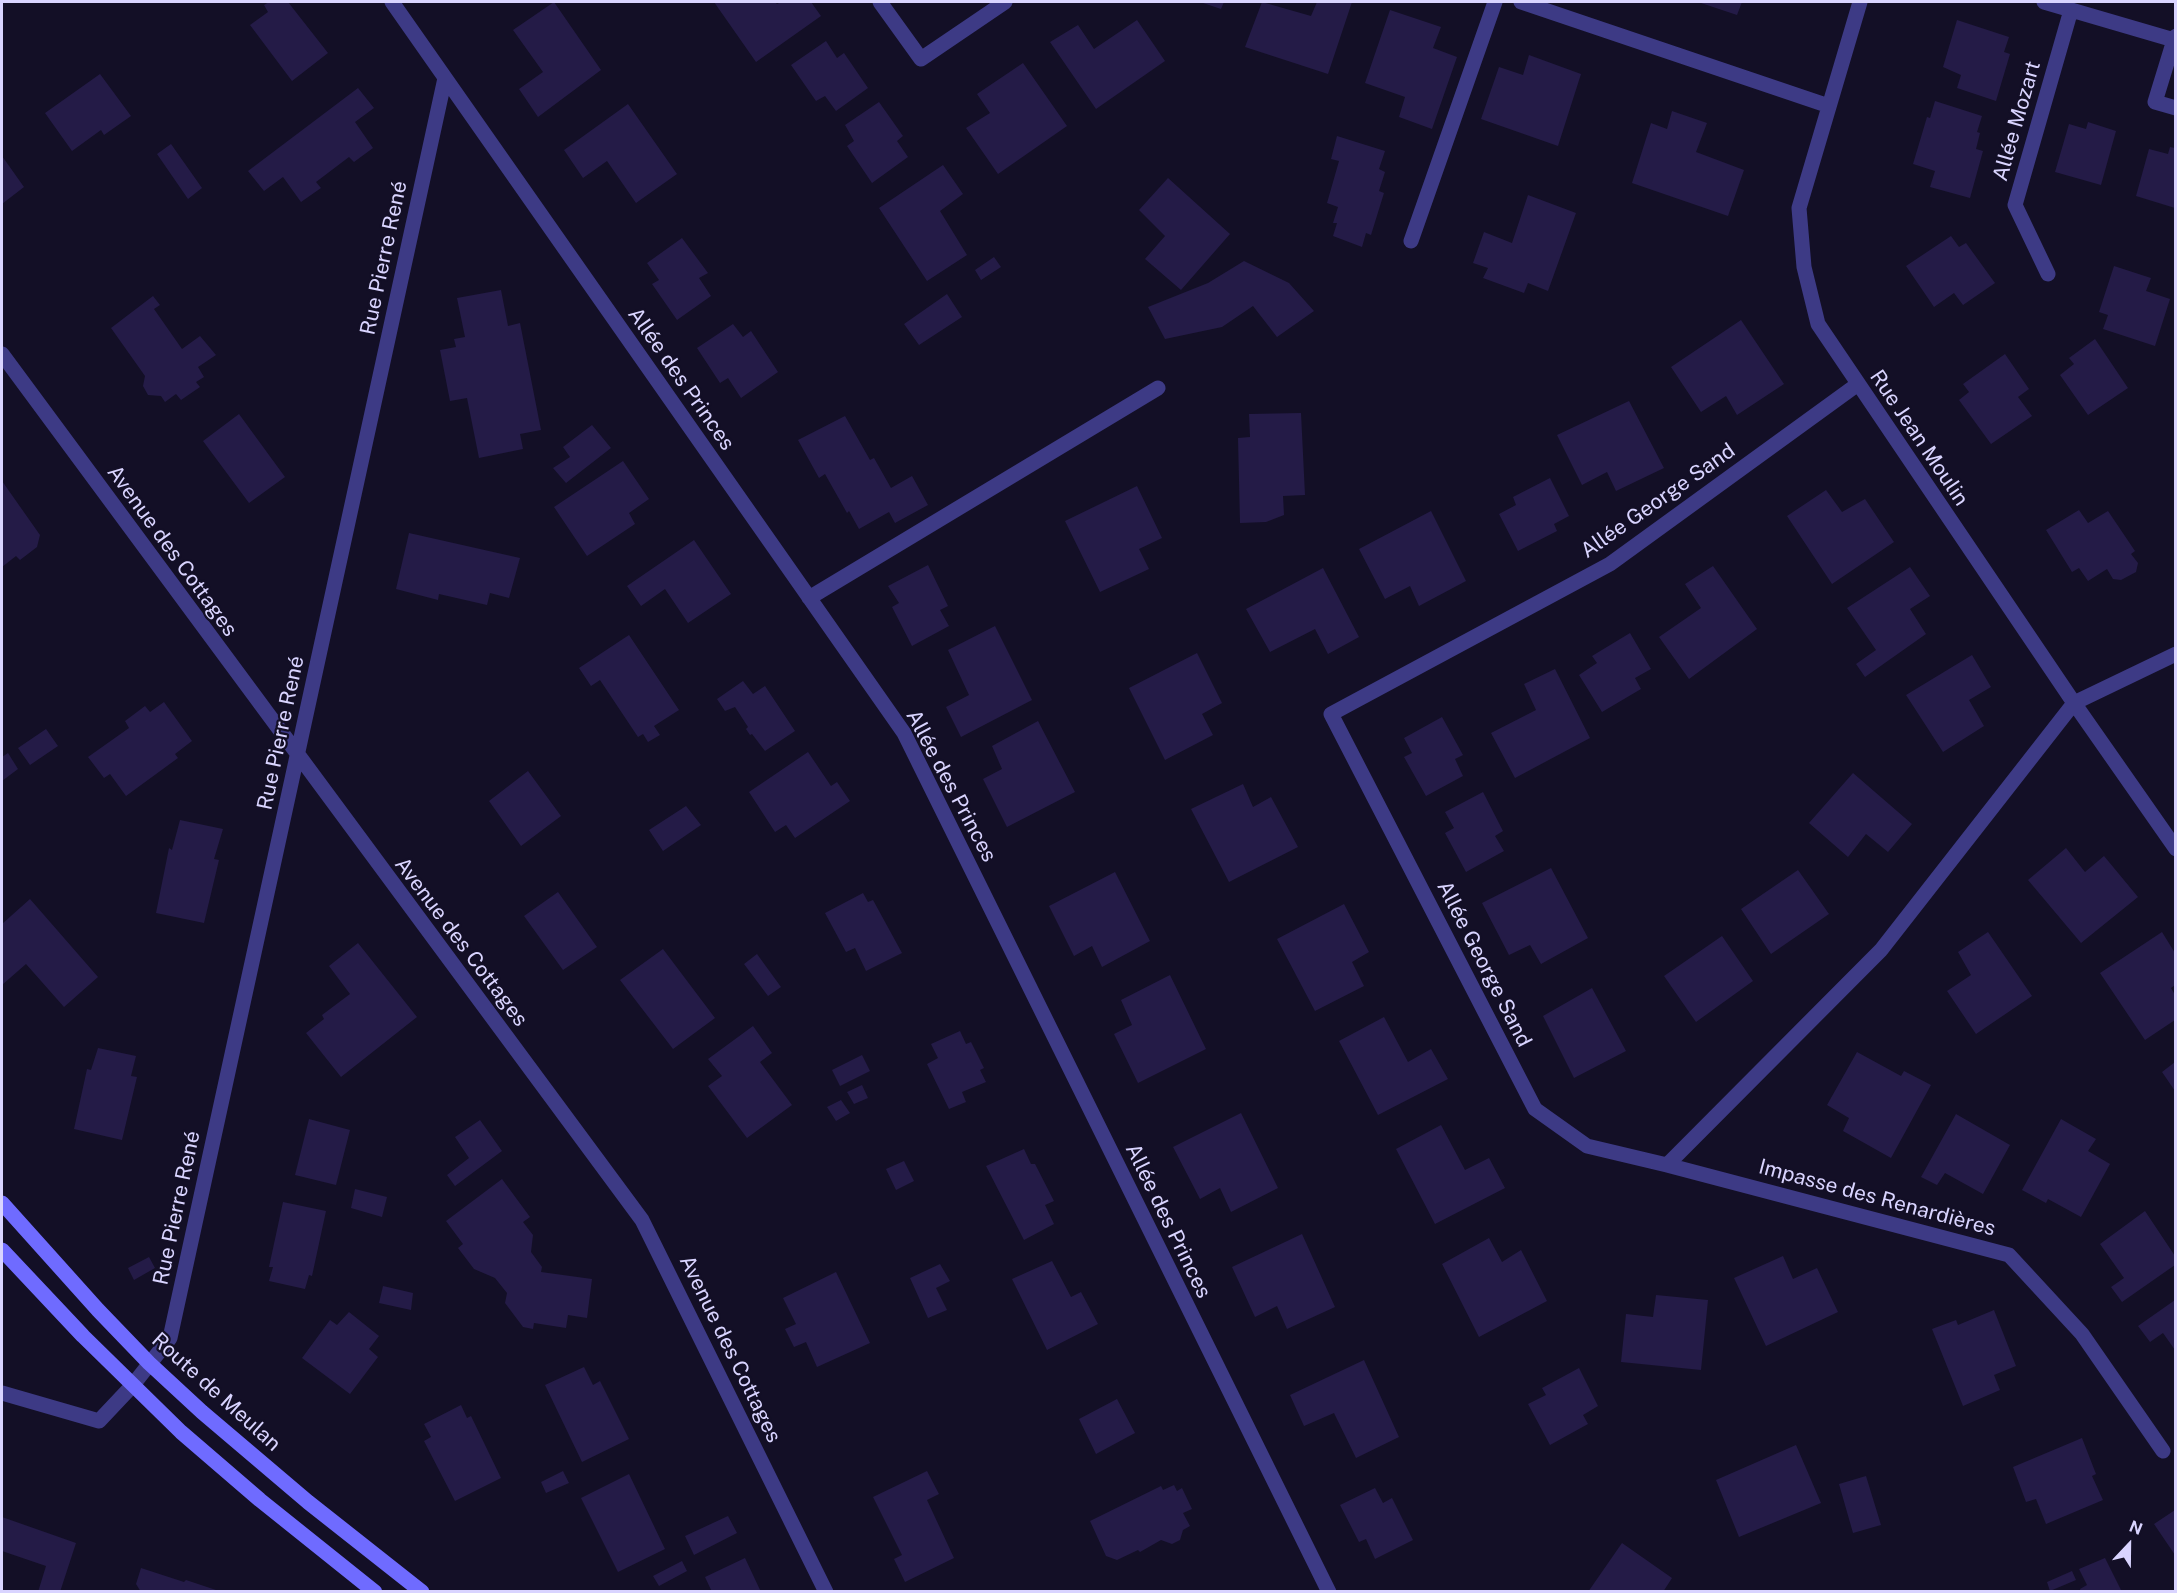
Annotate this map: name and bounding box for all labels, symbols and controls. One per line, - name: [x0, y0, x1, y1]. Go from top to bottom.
- street label: Allée Mozart: [1988, 58, 2046, 184]
- street label: Rue Pierre René: [355, 179, 413, 337]
- street label: Allée des Princes: [622, 303, 740, 455]
- street label: Rue Jean Moulin: [1864, 365, 1974, 511]
- street label: Allée George Sand: [1576, 438, 1740, 564]
- street label: Avenue des Cottages: [102, 461, 242, 641]
- street label: Rue Pierre René: [252, 654, 310, 812]
- street label: Allée des Princes: [900, 706, 1002, 866]
- street label: Avenue des Cottages: [389, 852, 533, 1032]
- street label: Allée George Sand: [1431, 877, 1537, 1051]
- street label: Rue Pierre René: [148, 1129, 206, 1287]
- street label: Allée des Princes: [1120, 1140, 1216, 1302]
- street label: Impasse des Renardières: [1756, 1154, 1998, 1242]
- street label: Avenue des Cottages: [674, 1251, 786, 1447]
- street label: Route de Meulan: [146, 1327, 286, 1457]
- north arrow: [2099, 1515, 2159, 1575]
- text: N: [2127, 1517, 2145, 1539]

